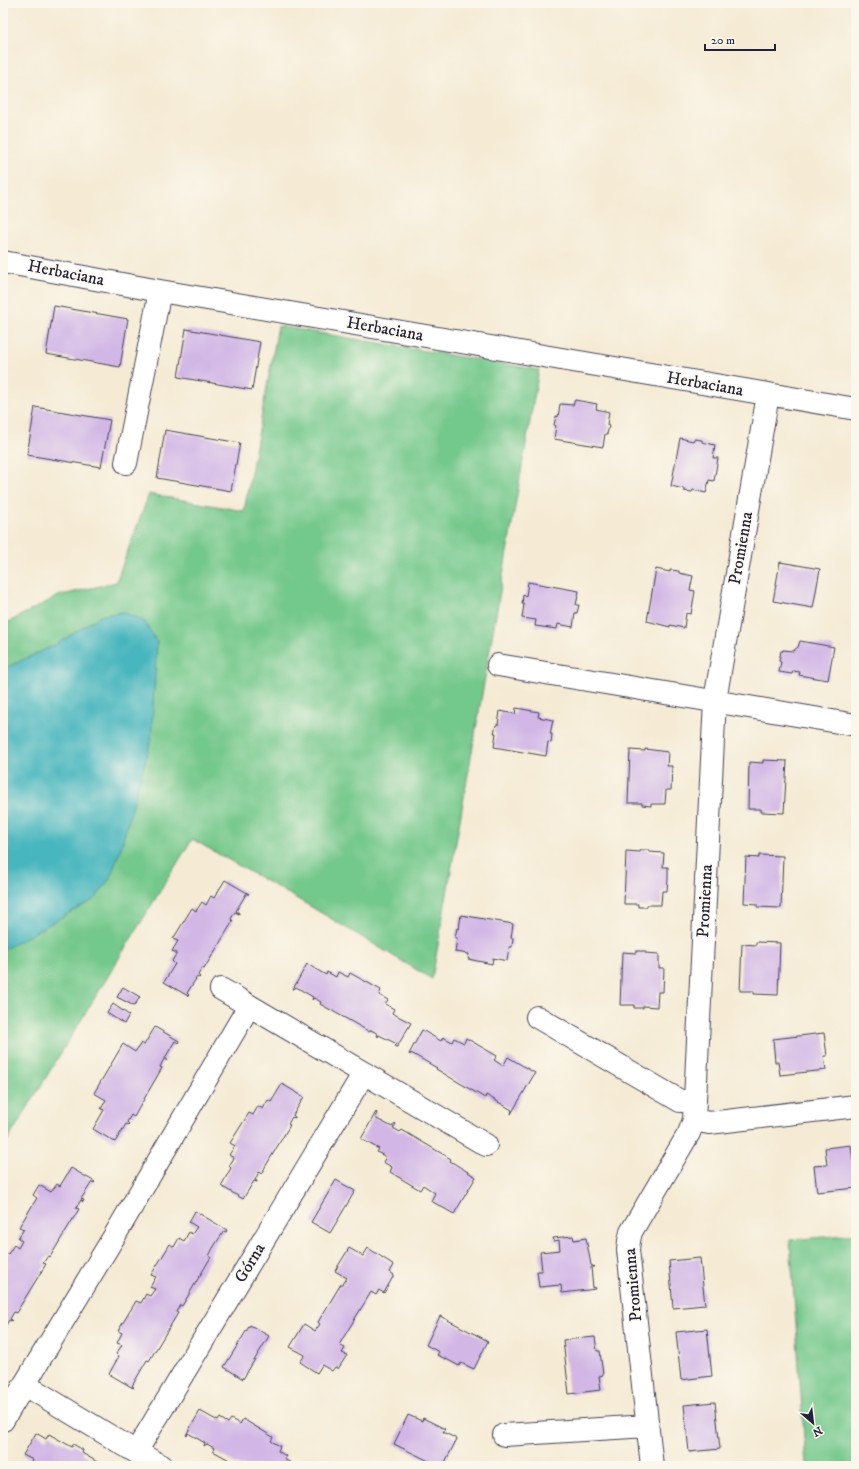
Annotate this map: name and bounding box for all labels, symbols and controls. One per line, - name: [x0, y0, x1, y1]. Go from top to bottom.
- scale bar: [705, 26, 775, 52]
- text: 20 m: [711, 33, 735, 48]
- street label: Herbaciana: [26, 255, 107, 291]
- street label: Herbaciana: [345, 311, 426, 347]
- street label: Herbaciana: [665, 366, 746, 402]
- street label: Promienna: [724, 509, 758, 586]
- street label: Promienna: [692, 863, 718, 938]
- street label: Górna: [230, 1238, 271, 1287]
- street label: Promienna: [619, 1247, 647, 1323]
- north arrow: [793, 1403, 833, 1443]
- text: N: [810, 1423, 824, 1439]

